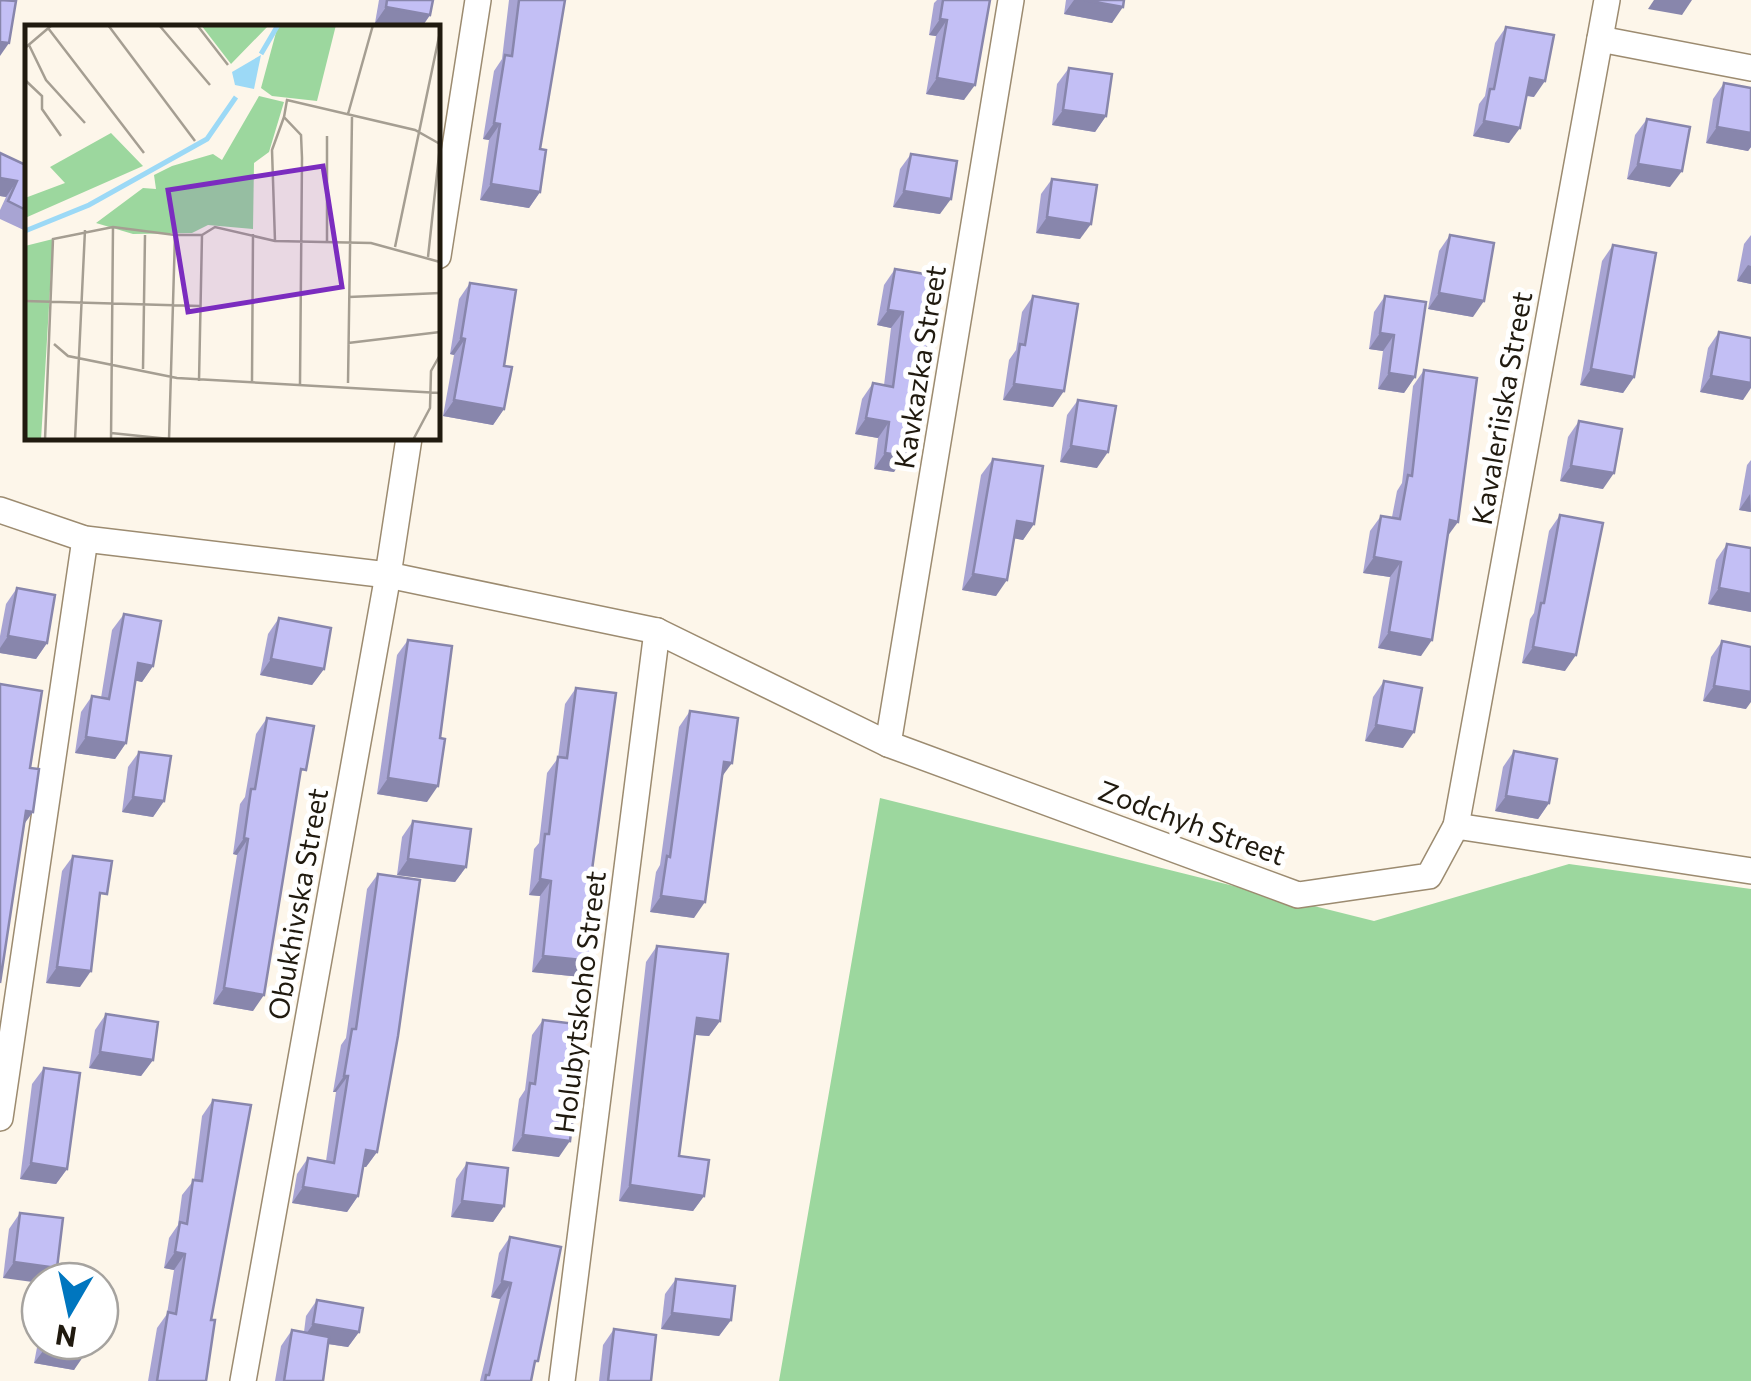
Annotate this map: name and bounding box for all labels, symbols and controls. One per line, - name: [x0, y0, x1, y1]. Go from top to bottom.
- inset map: [25, 25, 440, 440]
- street label: Kavkazka Street: [886, 263, 952, 471]
- street label: Kavaleriiska Street: [1464, 288, 1538, 527]
- street label: Zodchyh Street: [1094, 773, 1290, 872]
- street label: Obukhivska Street: [260, 785, 334, 1022]
- street label: Holubytskoho Street: [546, 869, 612, 1135]
- north arrow: [20, 1261, 120, 1361]
- text: N: [53, 1318, 79, 1355]

